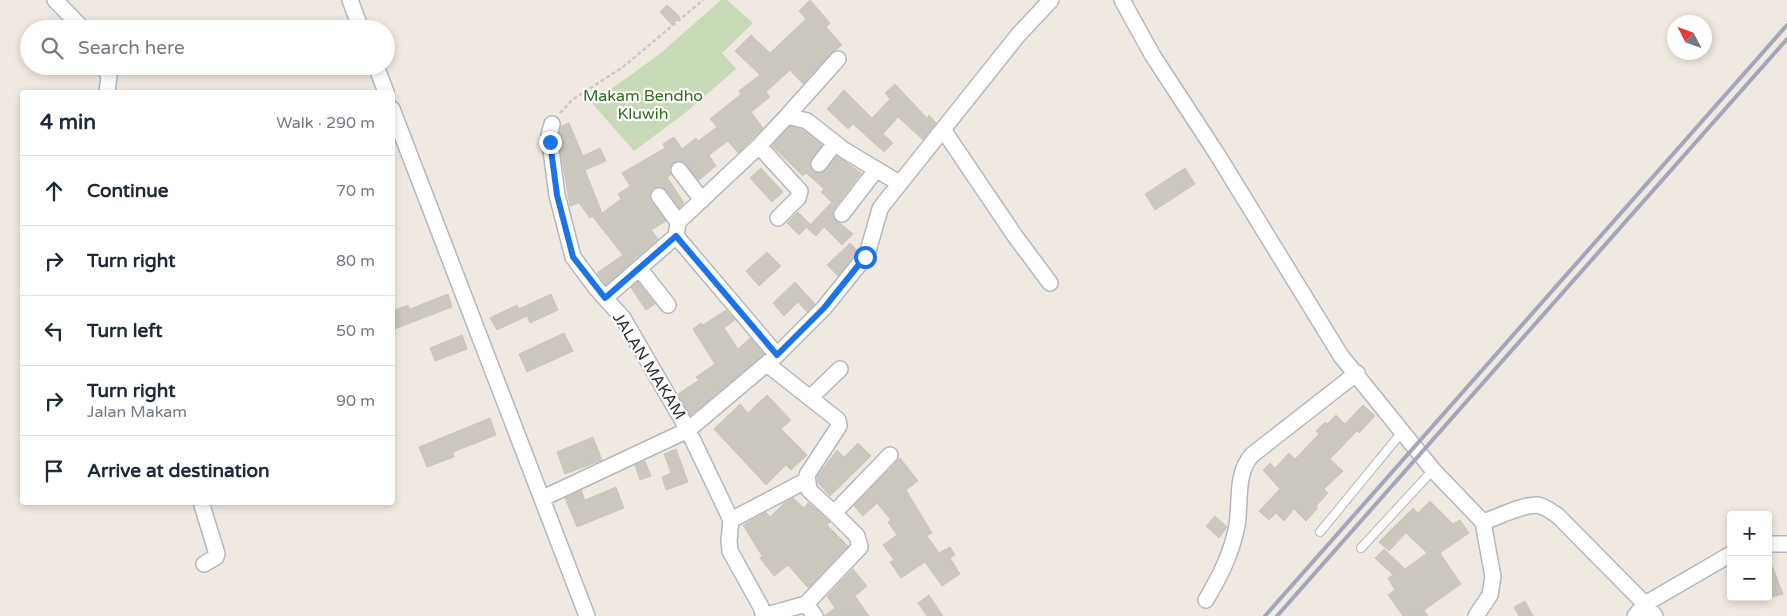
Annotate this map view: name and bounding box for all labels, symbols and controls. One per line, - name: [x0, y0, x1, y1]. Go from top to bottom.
- north arrow: [1667, 15, 1712, 60]
- search box: [20, 20, 395, 75]
- icon: search: [38, 34, 66, 62]
- text: Search here: [78, 37, 185, 59]
- park label: Makam Bendho Kluwih: [583, 86, 703, 124]
- text: 4 min: [40, 110, 96, 135]
- text: Walk · 290 m: [276, 113, 375, 133]
- route end: [539, 131, 562, 154]
- icon: ahead: [40, 177, 68, 205]
- text: Continue: [87, 180, 169, 202]
- text: 70 m: [336, 181, 375, 201]
- route start: [854, 246, 877, 269]
- icon: right: [40, 247, 68, 275]
- text: Turn right: [87, 250, 175, 272]
- text: 80 m: [336, 251, 375, 271]
- street label: JALAN MAKAM: [608, 309, 690, 423]
- icon: left: [40, 317, 68, 345]
- text: Turn left: [87, 320, 163, 342]
- text: 50 m: [336, 321, 375, 341]
- text: Turn right: [87, 380, 175, 402]
- icon: right: [40, 387, 68, 415]
- text: 90 m: [336, 391, 375, 411]
- text: Jalan Makam: [87, 402, 187, 422]
- icon: arrive: [40, 457, 68, 485]
- text: Arrive at destination: [87, 460, 270, 482]
- map controls: [1727, 511, 1772, 601]
- button: +: [1727, 511, 1772, 556]
- button: −: [1727, 556, 1772, 601]

